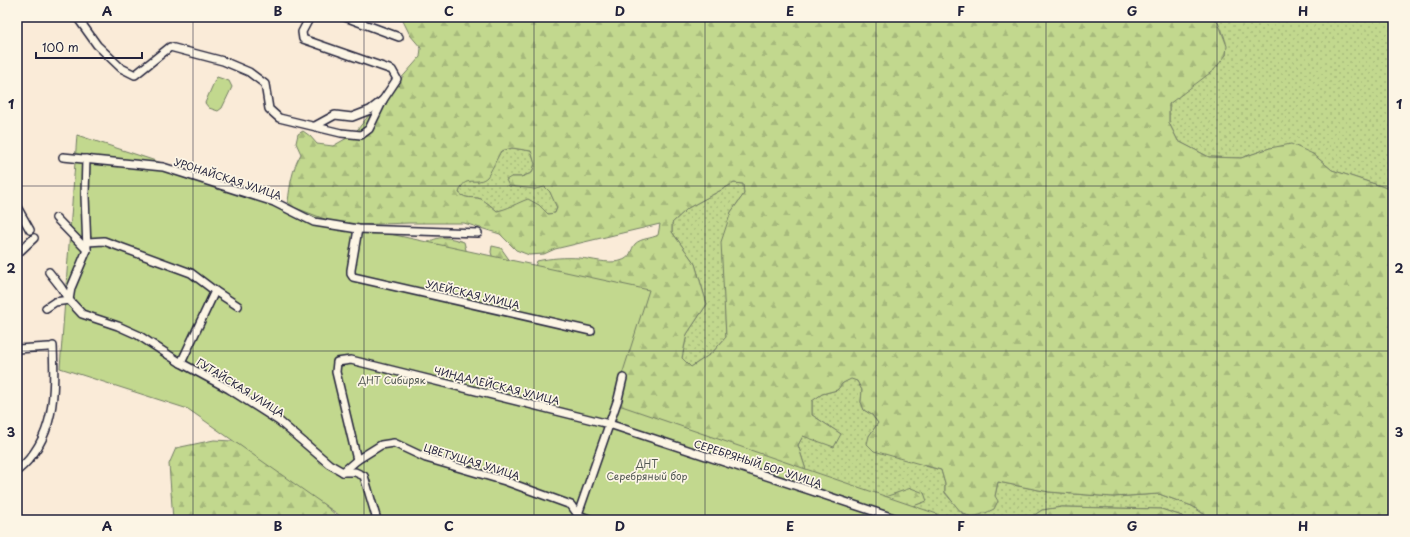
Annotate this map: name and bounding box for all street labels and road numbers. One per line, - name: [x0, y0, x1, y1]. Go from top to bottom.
- street label: УРОНАЙСКАЯ УЛИЦА: [172, 153, 284, 203]
- street label: УЛЕЙСКАЯ УЛИЦА: [425, 276, 522, 312]
- street label: ГУТАЙСКАЯ УЛИЦА: [194, 354, 288, 420]
- street label: ЧИНДАЛЕЙСКАЯ УЛИЦА: [433, 362, 562, 408]
- street label: СЕРЕБРЯНЫЙ БОР УЛИЦА: [692, 435, 824, 491]
- street label: ЦВЕТУЩАЯ УЛИЦА: [422, 439, 522, 483]

